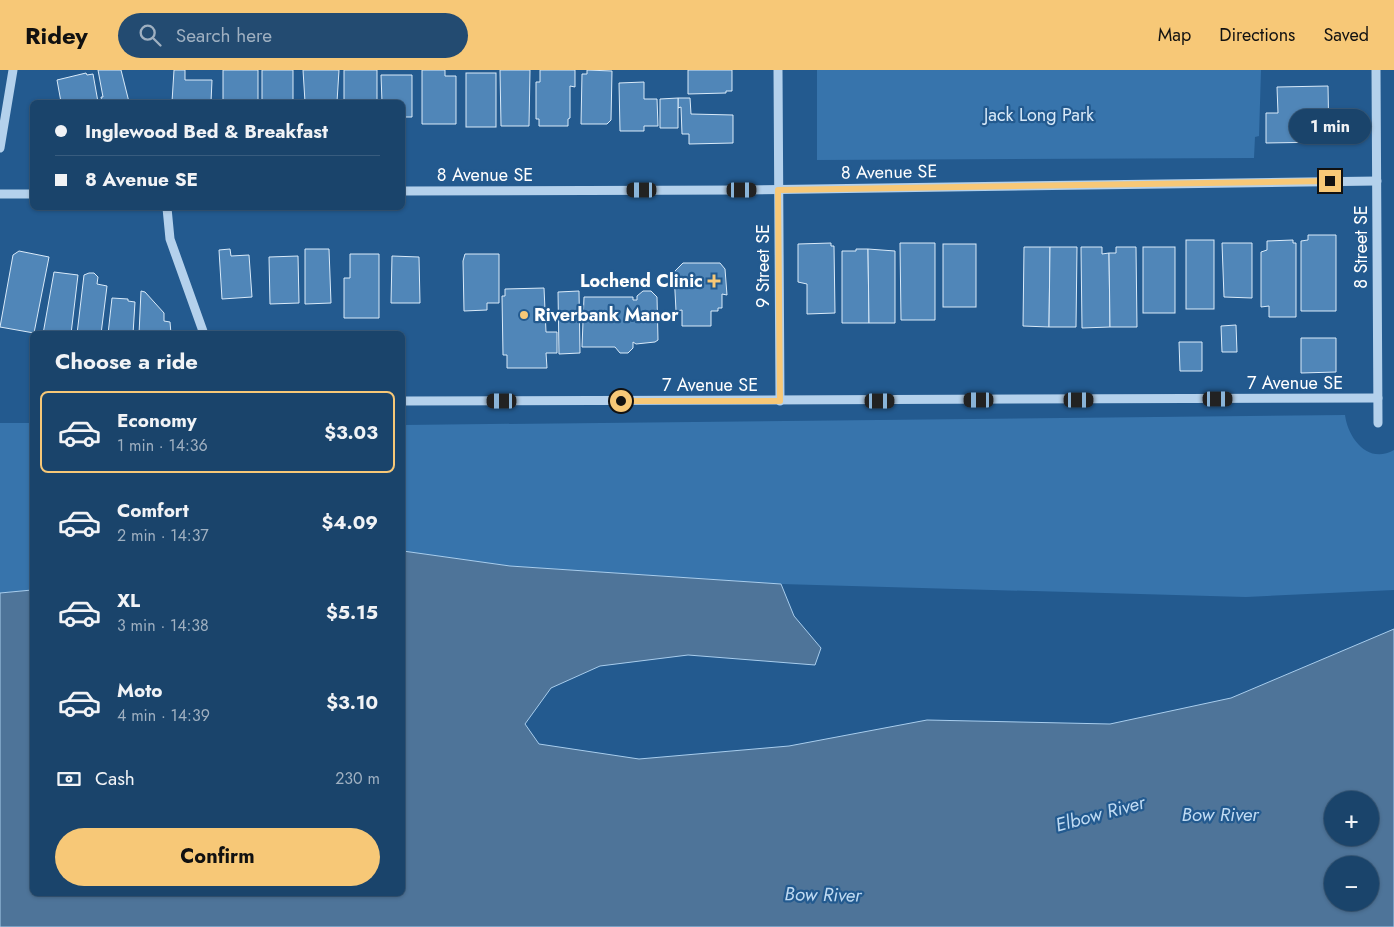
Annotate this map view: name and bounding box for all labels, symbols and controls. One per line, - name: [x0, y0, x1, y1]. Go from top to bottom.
- search box: [118, 13, 468, 58]
- text: Ridey: [25, 18, 88, 53]
- icon: search: [136, 21, 164, 49]
- text: Search here: [176, 22, 272, 49]
- text: Map: [1158, 22, 1191, 48]
- text: Directions: [1219, 22, 1295, 48]
- text: Saved: [1323, 22, 1369, 48]
- park label: Jack Long Park: [982, 102, 1094, 128]
- callout: 1 min: [1289, 108, 1371, 144]
- text: 1 min: [1310, 115, 1350, 138]
- text: Inglewood Bed & Breakfast: [85, 118, 328, 145]
- street label: 8 Avenue SE: [841, 158, 937, 186]
- street label: 8 Avenue SE: [437, 162, 533, 188]
- text: 8 Avenue SE: [85, 166, 198, 193]
- route end: [1319, 170, 1341, 192]
- car: [627, 183, 657, 198]
- car: [727, 183, 757, 198]
- street label: 8 Street SE: [1348, 205, 1374, 289]
- street label: 9 Street SE: [750, 224, 776, 308]
- place label: Lochend Clinic: [580, 268, 703, 294]
- marker: Lochend Clinic: [707, 274, 721, 288]
- place label: Riverbank Manor: [534, 302, 679, 328]
- marker: Riverbank Manor: [518, 309, 530, 321]
- text: Choose a ride: [55, 345, 198, 377]
- street label: 7 Avenue SE: [1247, 370, 1343, 396]
- street label: 7 Avenue SE: [662, 372, 758, 398]
- route start: [610, 390, 632, 412]
- car: [1203, 392, 1233, 407]
- car: [964, 393, 994, 408]
- car: [1064, 393, 1094, 408]
- car: [487, 394, 517, 409]
- car: [865, 394, 895, 409]
- text: Economy: [117, 407, 197, 434]
- icon: car: [57, 410, 102, 455]
- text: $3.03: [324, 419, 378, 446]
- text: 1 min · 14:36: [117, 434, 208, 457]
- text: Comfort: [117, 497, 189, 524]
- icon: car: [57, 500, 102, 545]
- text: $4.09: [322, 509, 378, 536]
- text: 2 min · 14:37: [117, 524, 209, 547]
- text: XL: [117, 587, 140, 614]
- icon: car: [57, 590, 102, 635]
- text: $5.15: [326, 599, 378, 626]
- text: 3 min · 14:38: [117, 614, 209, 637]
- text: Moto: [117, 677, 162, 704]
- icon: car: [57, 680, 102, 725]
- text: $3.10: [326, 689, 378, 716]
- text: 4 min · 14:39: [117, 704, 210, 727]
- icon: cash: [55, 765, 83, 793]
- text: Cash: [95, 765, 135, 792]
- text: 230 m: [335, 767, 380, 790]
- water label: Elbow River: [1052, 788, 1150, 838]
- map controls: [1324, 791, 1379, 911]
- button: +: [1324, 791, 1379, 846]
- water label: Bow River: [1181, 801, 1260, 828]
- button: Confirm: [55, 828, 380, 886]
- button: −: [1324, 856, 1379, 911]
- water label: Bow River: [784, 880, 863, 909]

